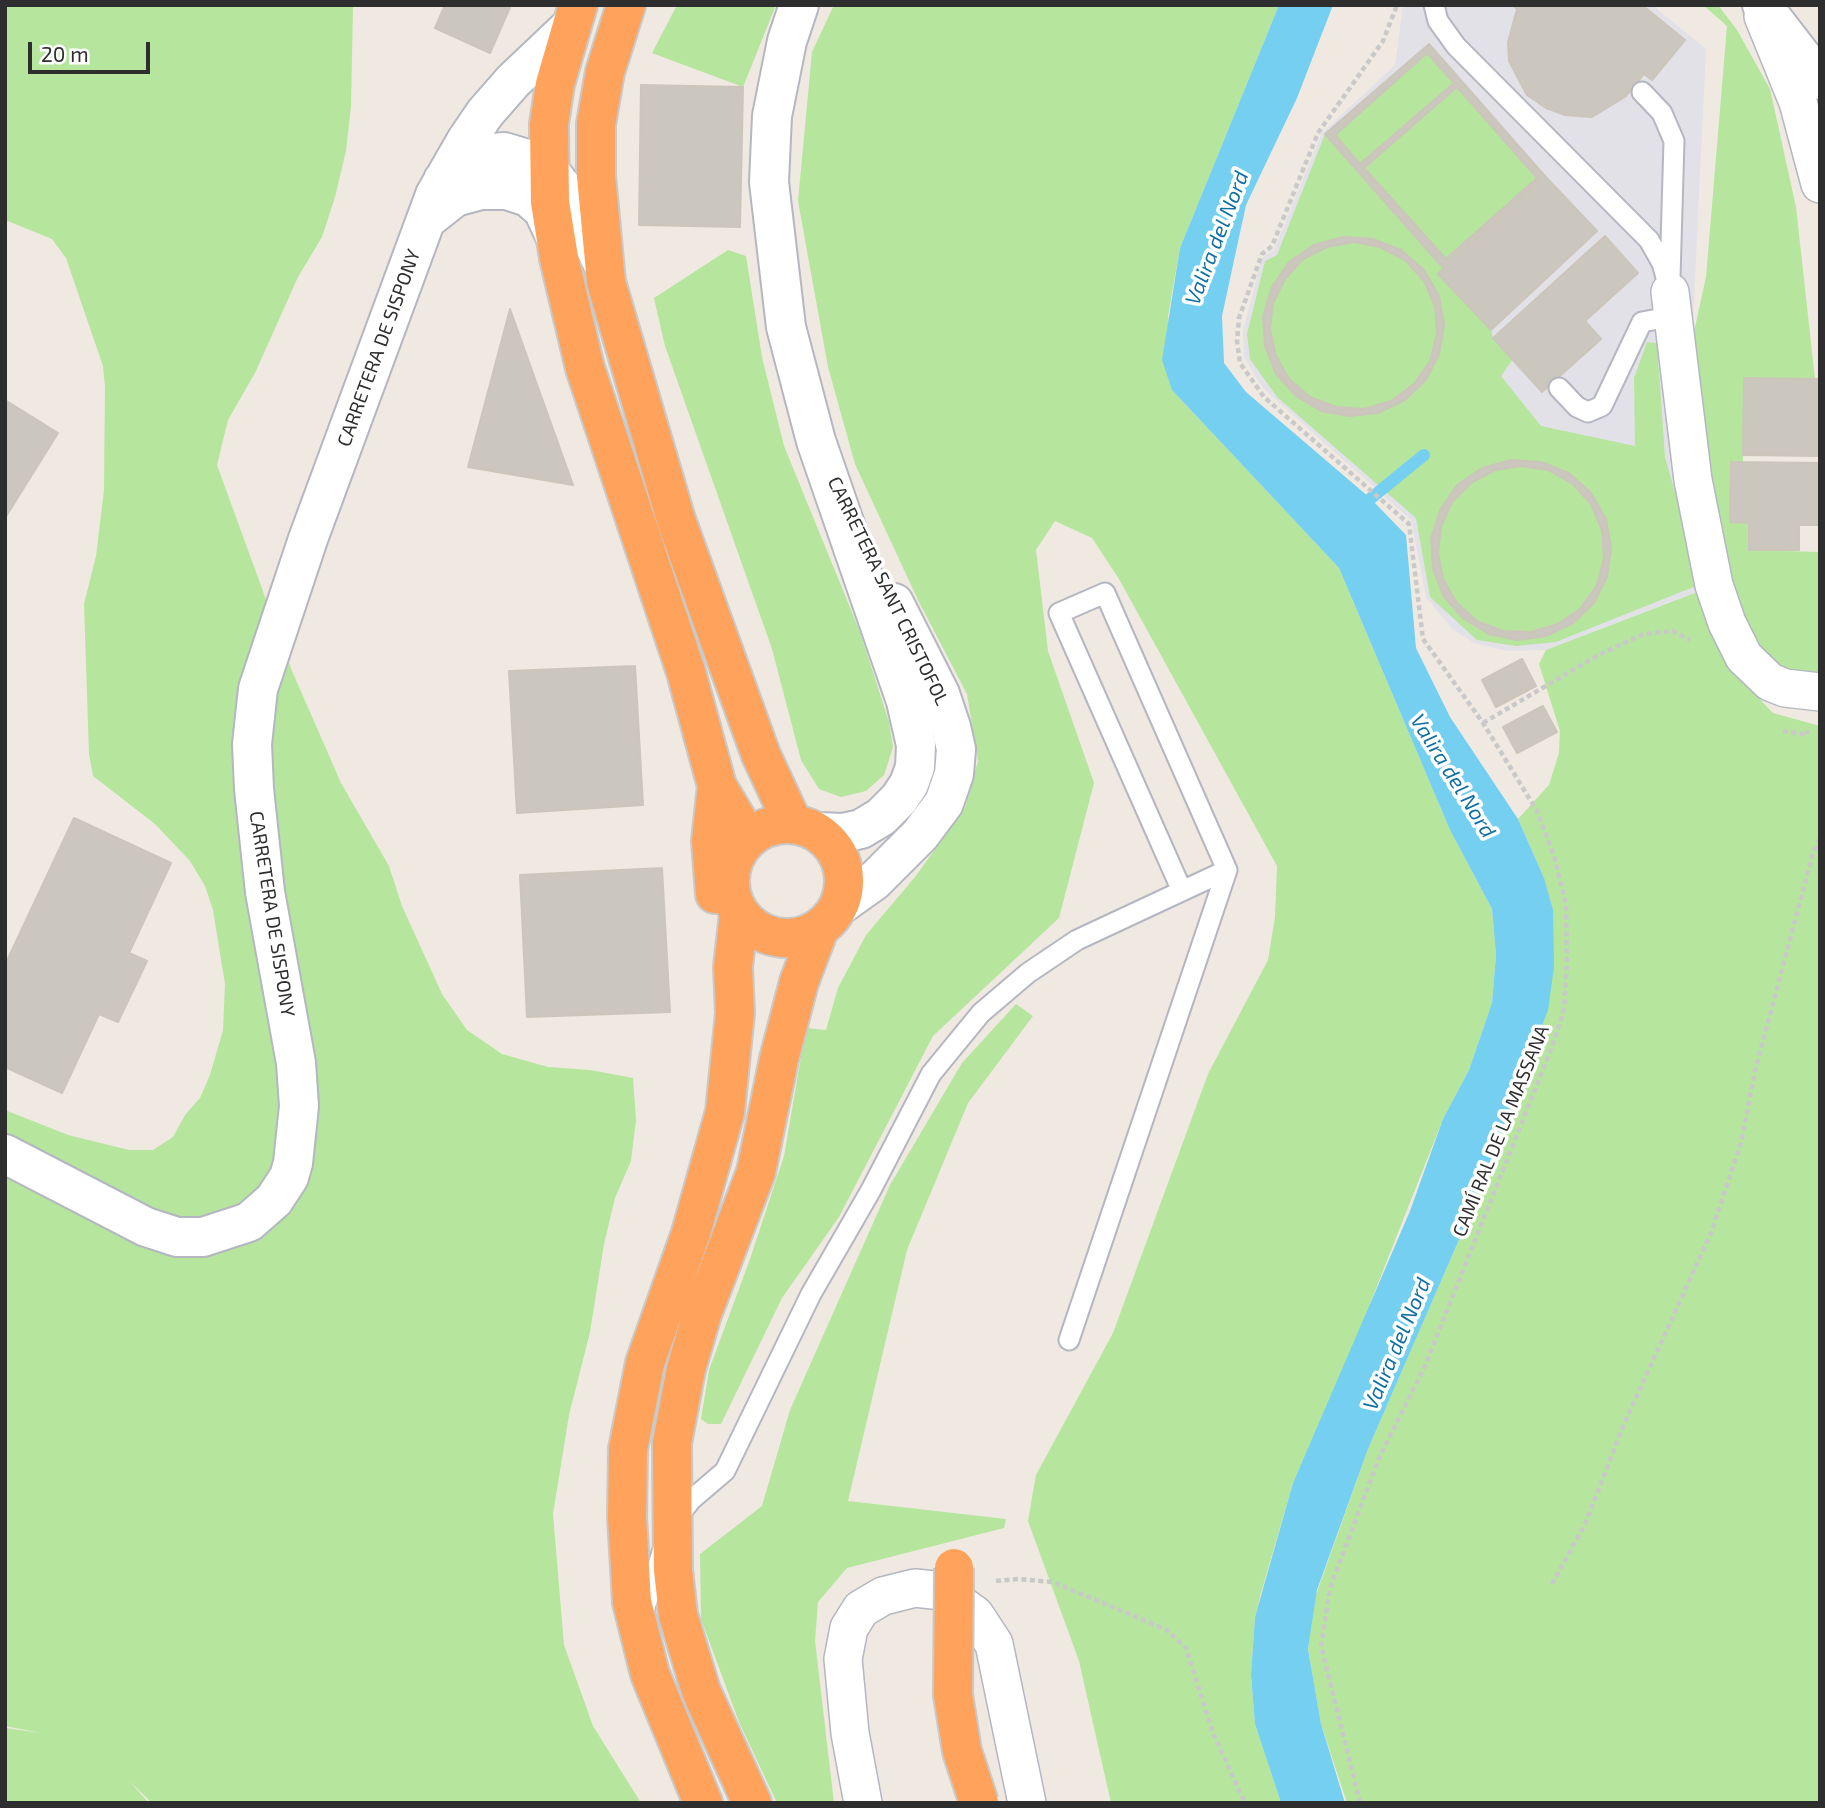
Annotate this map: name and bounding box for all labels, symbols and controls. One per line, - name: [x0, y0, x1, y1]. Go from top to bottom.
- scale bar: [32, 28, 154, 72]
- text: 20 m: [41, 41, 89, 66]
- water label: Valira del Nord: [1180, 168, 1254, 308]
- street label: CARRETERA DE SISPONY: [333, 246, 425, 450]
- street label: CARRETERA SANT CRISTOFOL: [823, 473, 953, 709]
- water label: Valira del Nord: [1405, 709, 1501, 843]
- street label: CARRETERA DE SISPONY: [244, 809, 300, 1019]
- street label: CAMÍ RAL DE LA MASSANA: [1448, 1022, 1554, 1240]
- water label: Valira del Nord: [1358, 1274, 1436, 1414]

